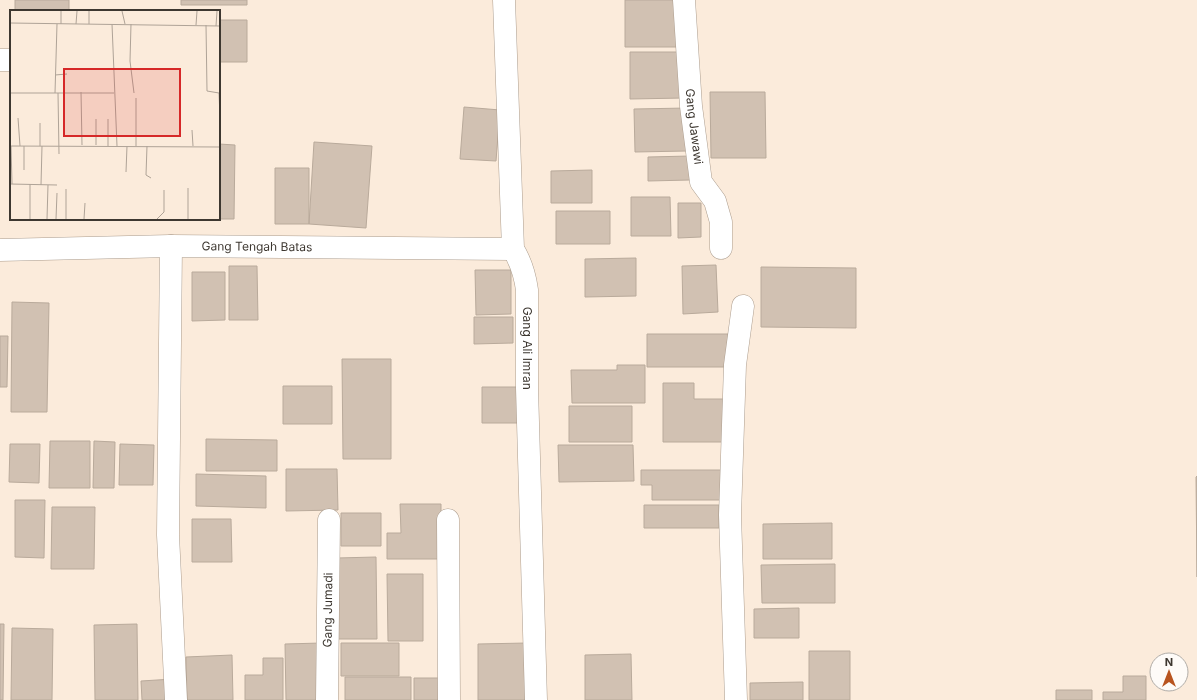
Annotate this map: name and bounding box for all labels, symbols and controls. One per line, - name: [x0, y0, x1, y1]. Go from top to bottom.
- inset map: [10, 10, 220, 220]
- street label: Gang Jawawi: [683, 88, 707, 165]
- street label: Gang Tengah Batas: [202, 238, 312, 254]
- street label: Gang Ali Imran: [520, 307, 535, 390]
- street label: Gang Jumadi: [320, 572, 335, 648]
- north arrow: [1149, 652, 1189, 692]
- text: N: [1165, 655, 1173, 669]

